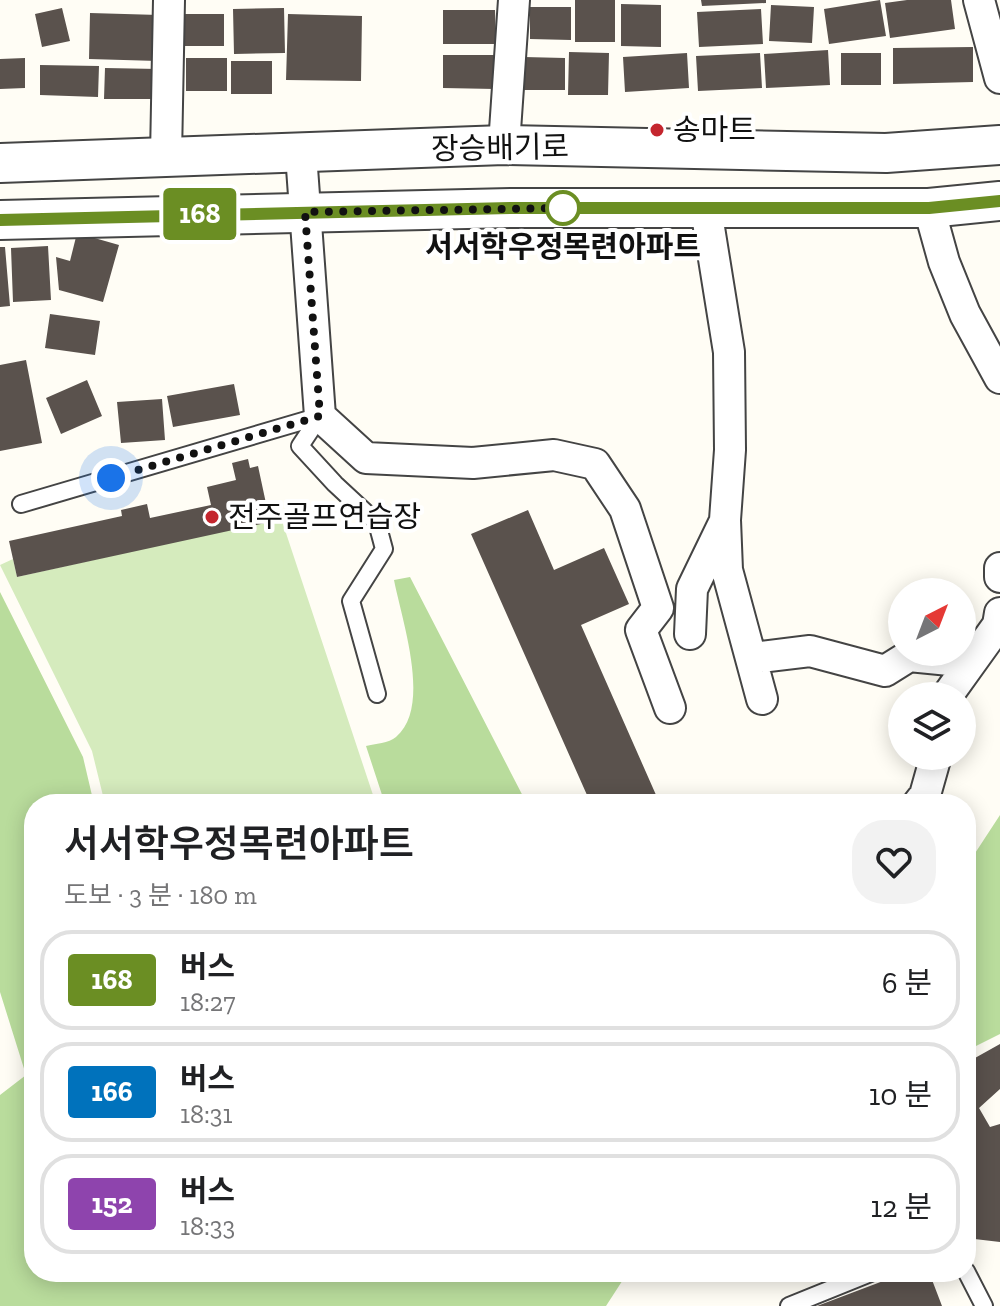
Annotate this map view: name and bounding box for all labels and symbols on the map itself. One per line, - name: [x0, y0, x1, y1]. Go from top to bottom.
- place label: 송마트: [673, 112, 756, 148]
- marker: 송마트: [648, 121, 666, 139]
- street label: 장승배기로: [431, 129, 569, 167]
- line badge: 168: [154, 188, 246, 240]
- marker: 서서학우정목련아파트: [546, 191, 580, 225]
- place label: 서서학우정목련아파트: [425, 229, 701, 265]
- your location: [91, 458, 131, 498]
- place label: 전주골프연습장: [228, 499, 421, 535]
- marker: 전주골프연습장: [203, 508, 221, 526]
- north arrow: [888, 578, 976, 666]

